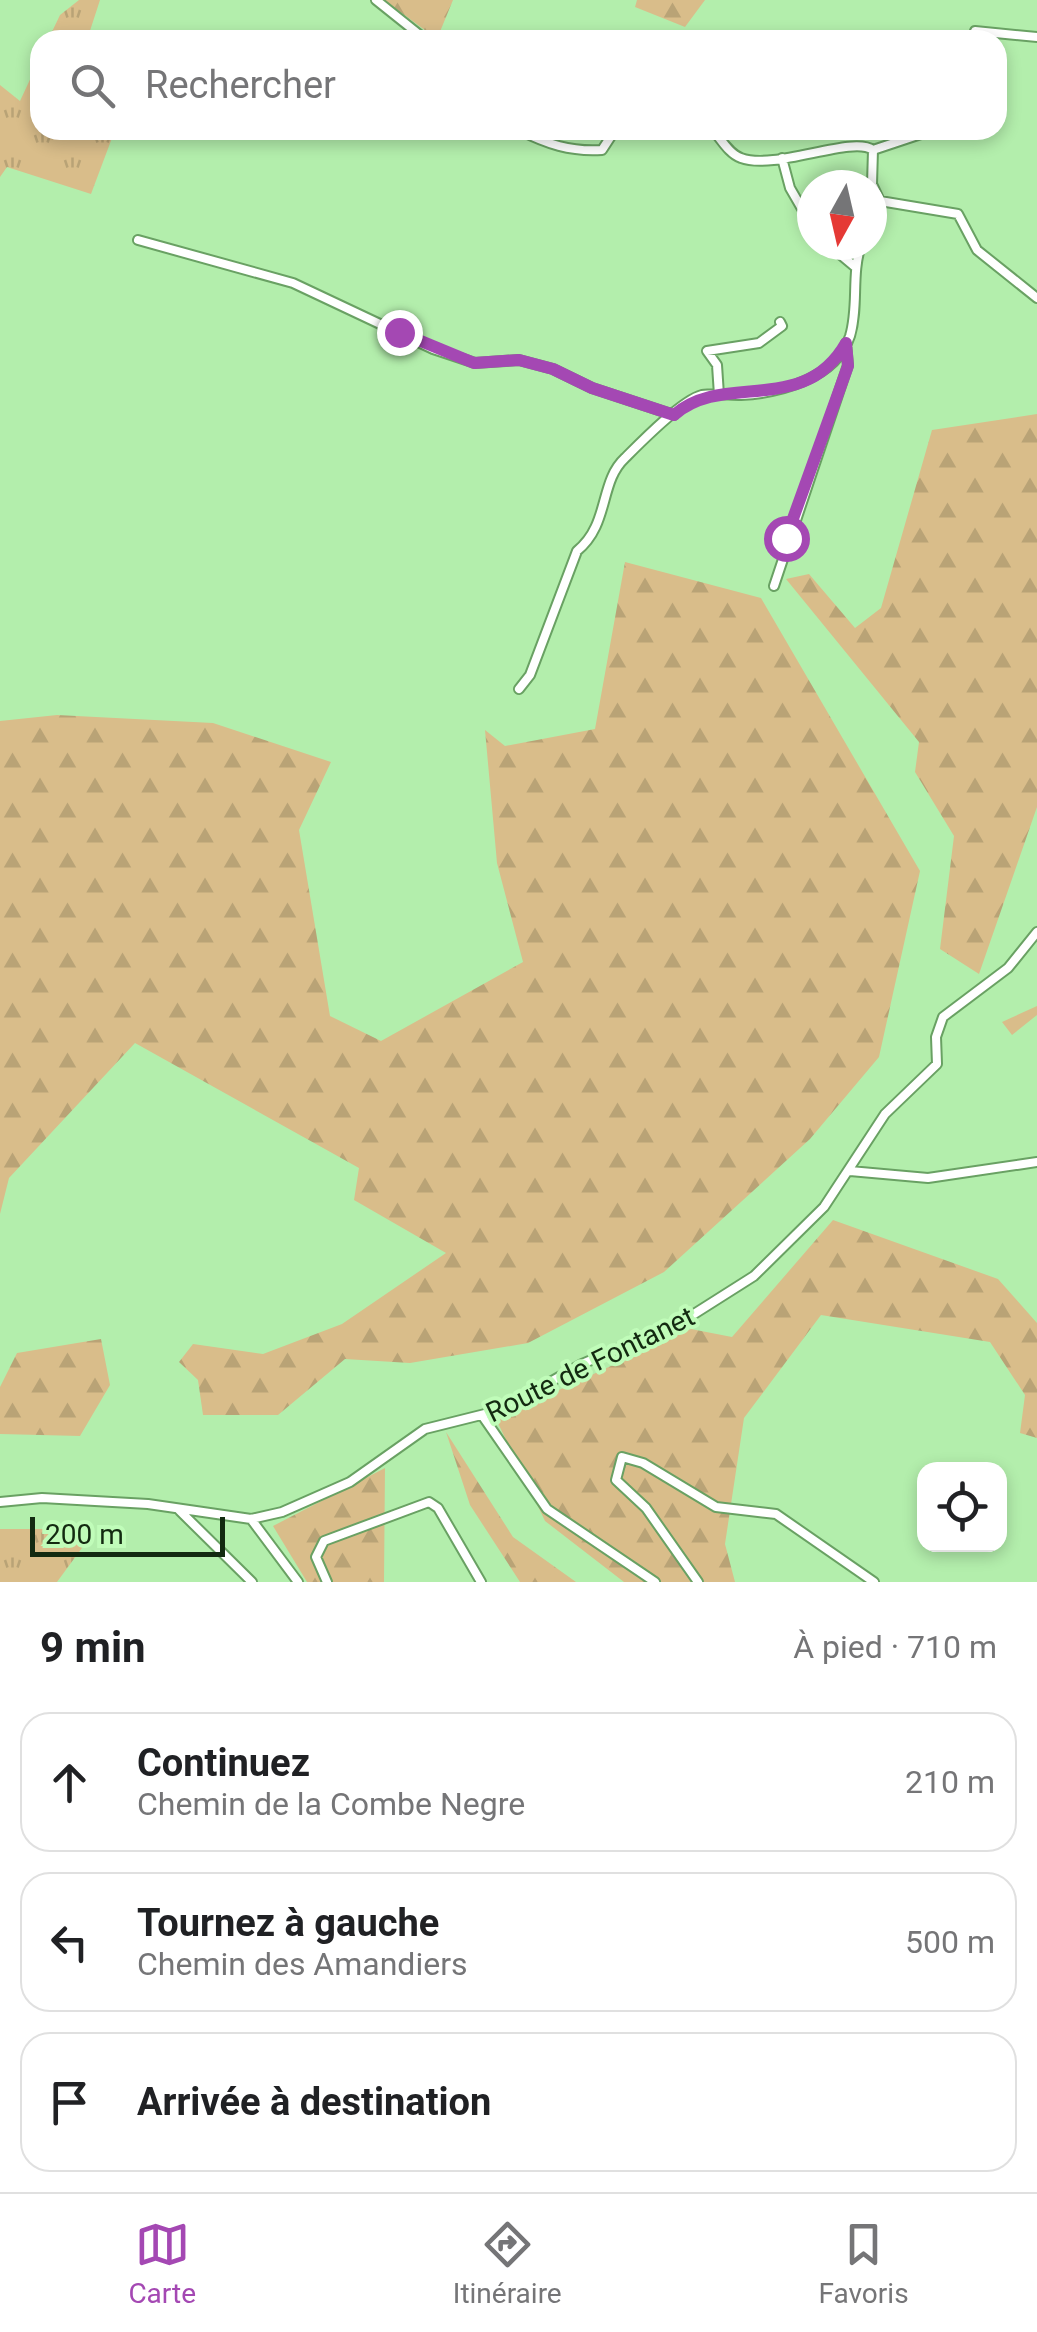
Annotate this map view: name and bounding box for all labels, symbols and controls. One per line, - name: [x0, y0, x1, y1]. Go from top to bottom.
- search box: [30, 30, 1007, 140]
- icon: search: [65, 58, 120, 113]
- text: Rechercher: [145, 63, 336, 107]
- north arrow: [797, 170, 887, 260]
- route end: [377, 310, 423, 356]
- route start: [764, 516, 810, 562]
- street label: Route de Fontanet: [481, 1300, 700, 1429]
- map controls: [917, 1462, 1007, 1552]
- button: locate: [917, 1462, 1007, 1552]
- scale bar: [30, 1512, 225, 1556]
- text: 200 m: [45, 1518, 124, 1551]
- text: 9 min: [40, 1623, 146, 1672]
- text: À pied · 710 m: [793, 1628, 997, 1666]
- text: Continuez: [137, 1741, 310, 1785]
- icon: ahead: [42, 1755, 97, 1810]
- text: 210 m: [905, 1763, 995, 1801]
- text: Chemin de la Combe Negre: [137, 1785, 525, 1823]
- text: Tournez à gauche: [137, 1901, 439, 1945]
- icon: left: [42, 1915, 97, 1970]
- text: 500 m: [905, 1923, 995, 1961]
- text: Chemin des Amandiers: [137, 1945, 468, 1983]
- icon: arrive: [42, 2075, 97, 2130]
- text: Arrivée à destination: [137, 2080, 491, 2124]
- tab: Carte: [128, 2217, 196, 2310]
- tab: Itinéraire: [453, 2217, 562, 2310]
- tab: Favoris: [818, 2217, 909, 2310]

